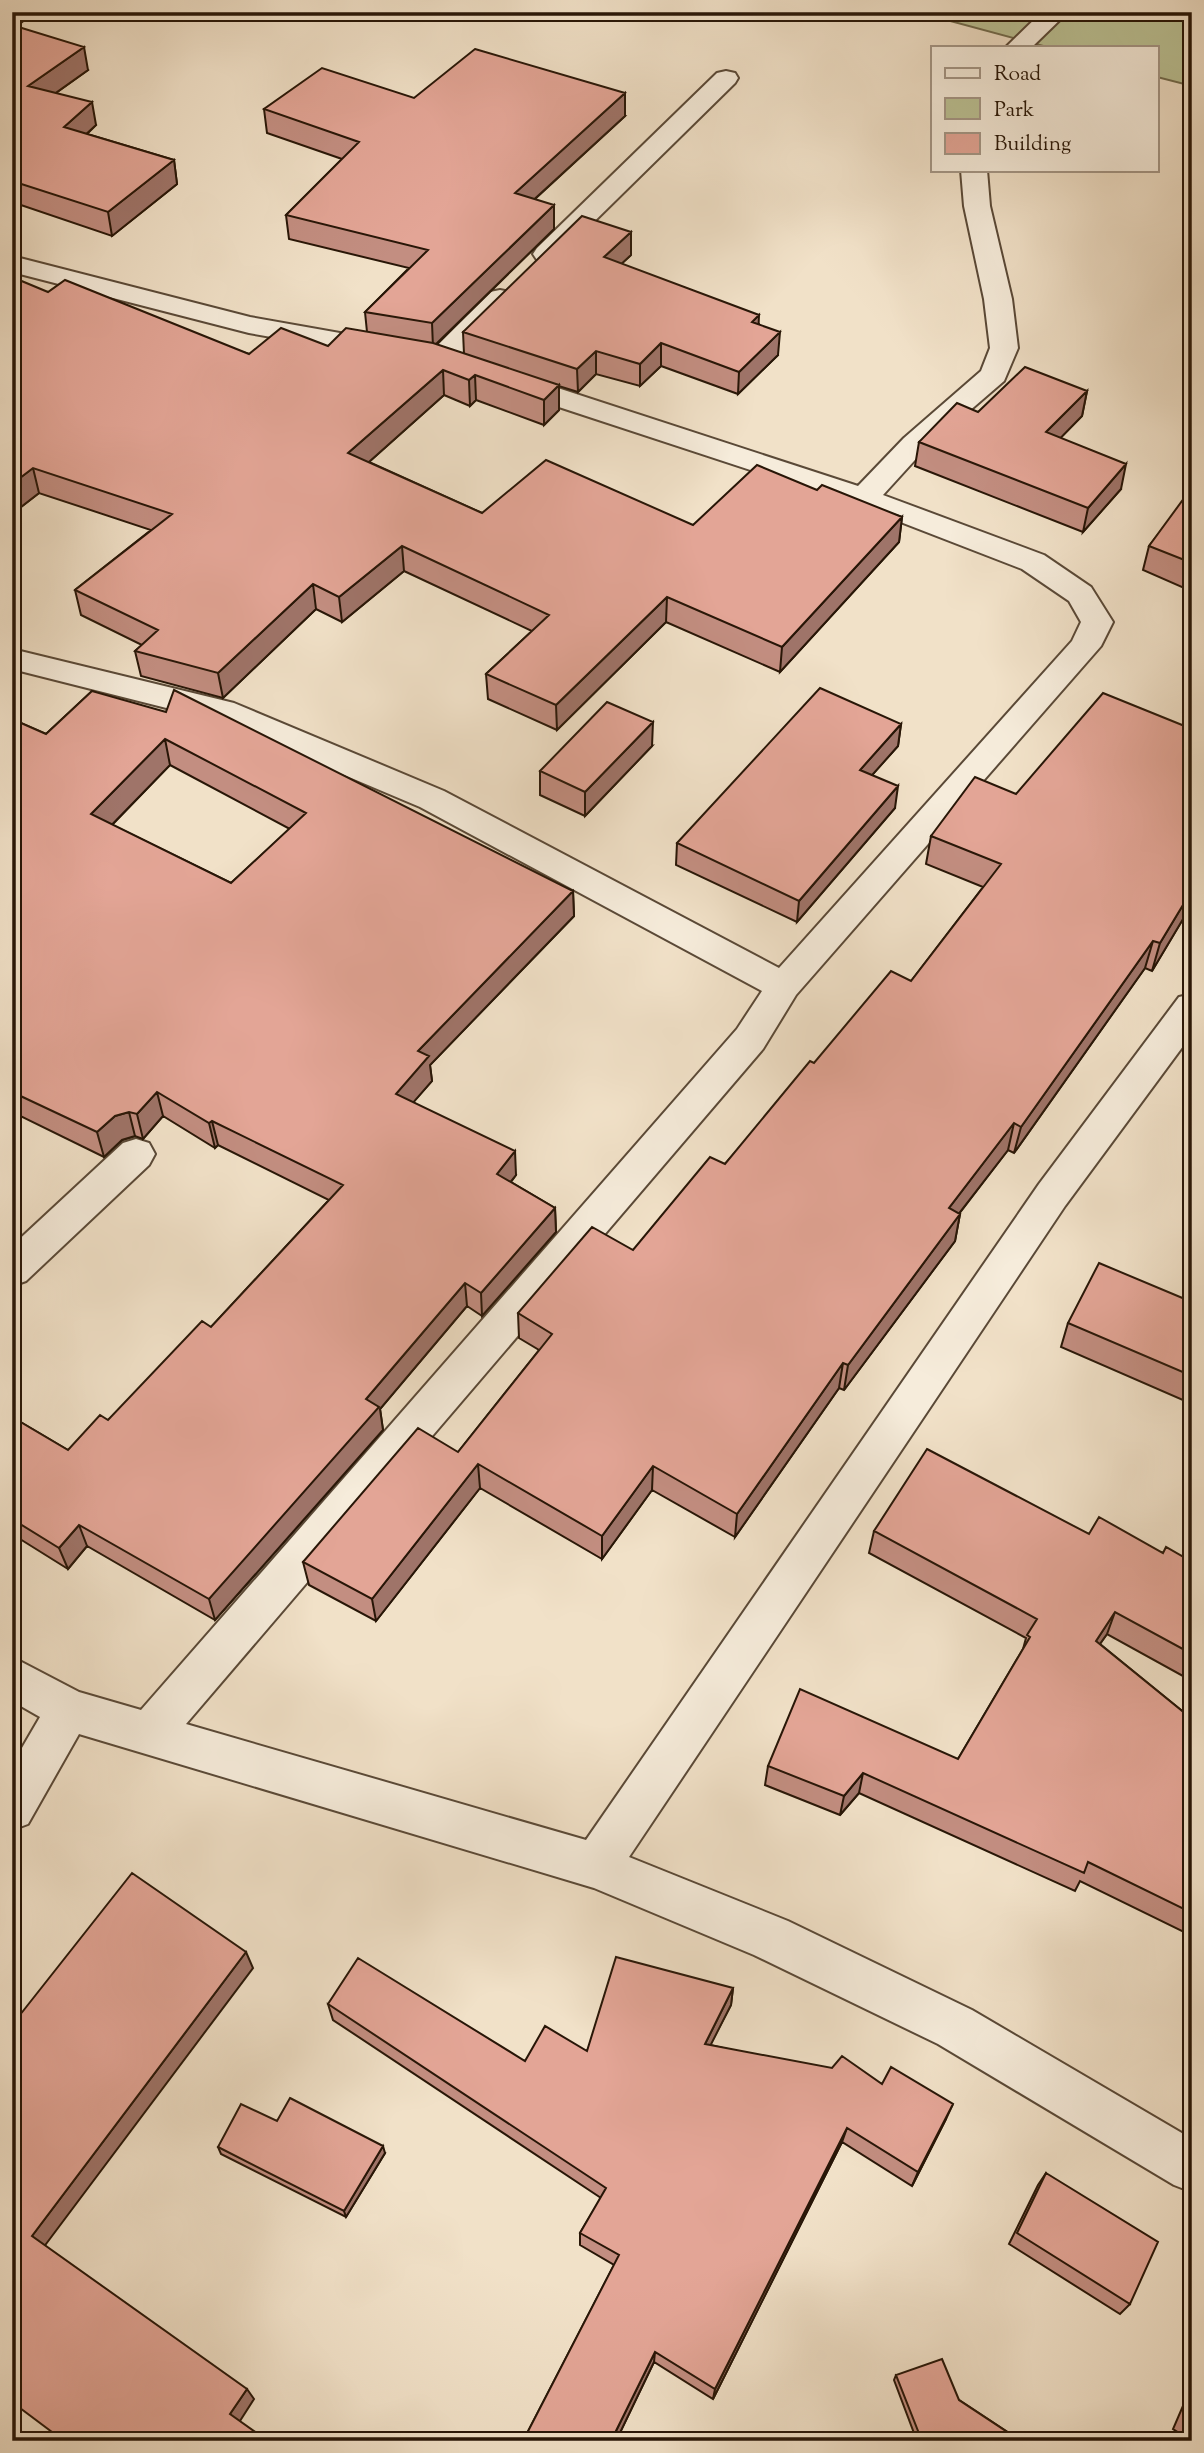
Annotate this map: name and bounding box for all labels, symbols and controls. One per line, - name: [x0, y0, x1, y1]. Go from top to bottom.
- legend: [931, 46, 1158, 172]
- text: Road: [994, 60, 1041, 90]
- text: Park: [994, 96, 1035, 126]
- text: Building: [994, 130, 1071, 160]

